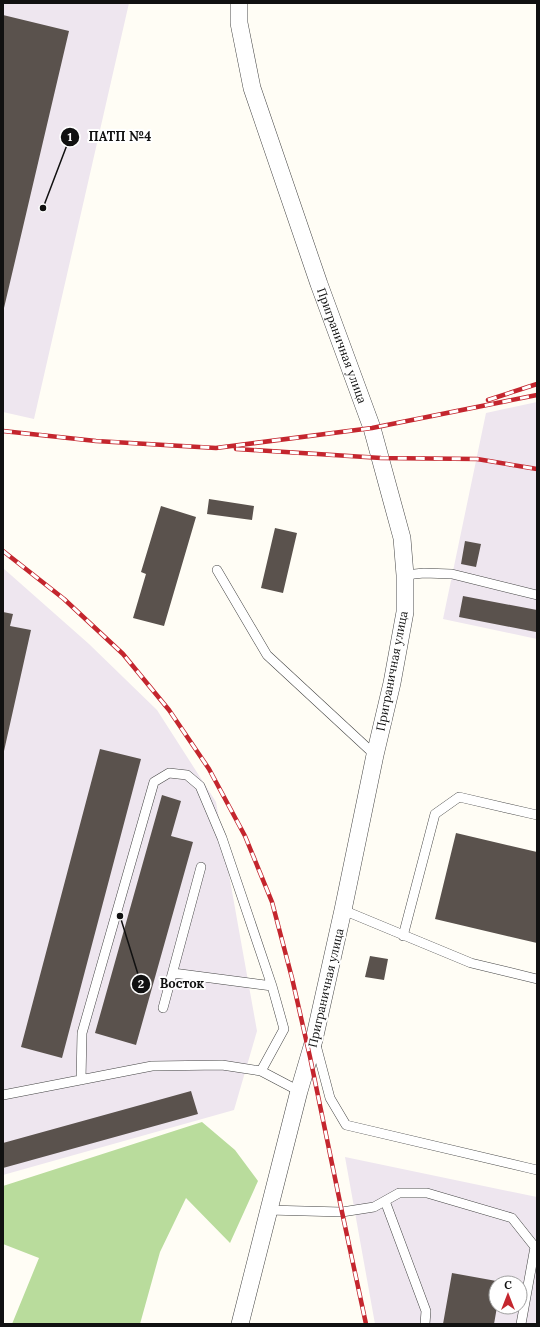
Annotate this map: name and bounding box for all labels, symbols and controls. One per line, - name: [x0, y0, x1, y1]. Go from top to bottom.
- callout: ПАТП №4: [60, 124, 159, 149]
- text: ПАТП №4: [89, 128, 151, 145]
- text: 1: [68, 129, 73, 144]
- street label: Приграничная улица: [314, 285, 370, 405]
- street label: Приграничная улица: [373, 610, 411, 732]
- street label: Приграничная улица: [304, 927, 347, 1049]
- callout: Восток: [131, 971, 212, 996]
- text: Восток: [160, 975, 205, 992]
- text: 2: [138, 976, 144, 991]
- north arrow: [488, 1275, 528, 1315]
- text: С: [504, 1278, 512, 1292]

